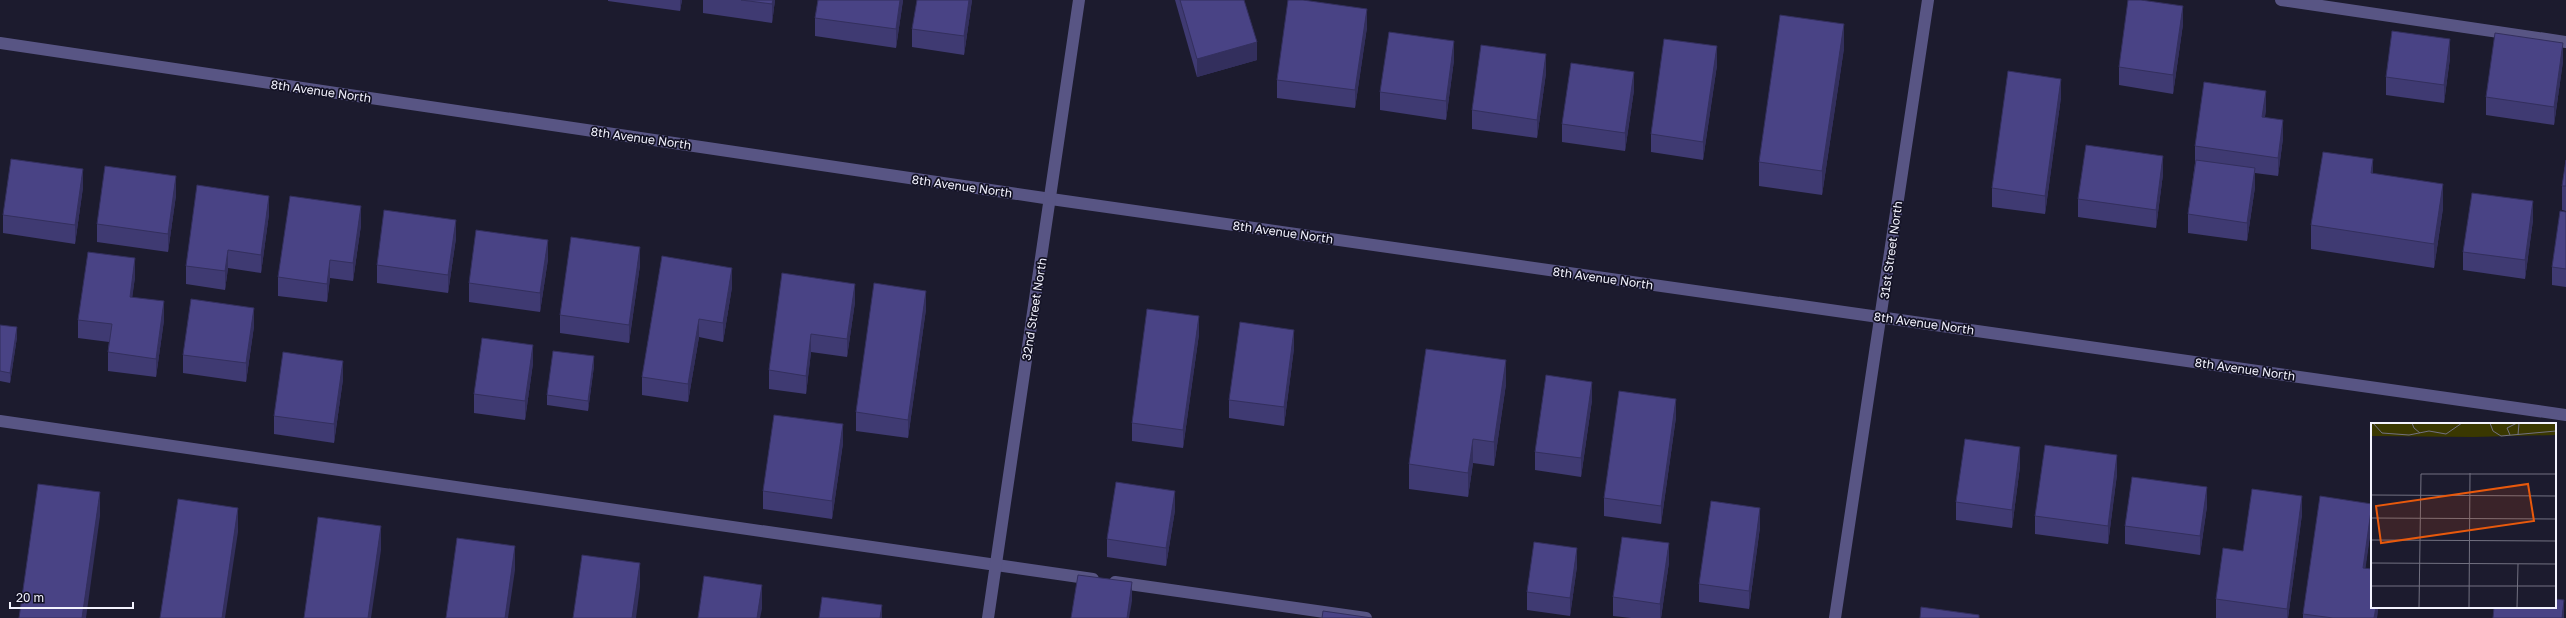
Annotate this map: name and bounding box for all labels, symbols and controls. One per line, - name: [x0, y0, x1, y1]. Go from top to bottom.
- street label: 8th Avenue North: [270, 77, 372, 105]
- street label: 8th Avenue North: [590, 124, 692, 152]
- street label: 8th Avenue North: [911, 172, 1013, 200]
- street label: 31st Street North: [1877, 200, 1905, 300]
- street label: 8th Avenue North: [1232, 218, 1334, 246]
- street label: 32nd Street North: [1018, 257, 1050, 361]
- street label: 8th Avenue North: [1552, 264, 1654, 292]
- street label: 8th Avenue North: [1873, 309, 1975, 337]
- street label: 8th Avenue North: [2194, 355, 2296, 383]
- inset map: [2371, 423, 2556, 608]
- scale bar: [10, 584, 133, 610]
- text: 20 m: [16, 590, 44, 605]

